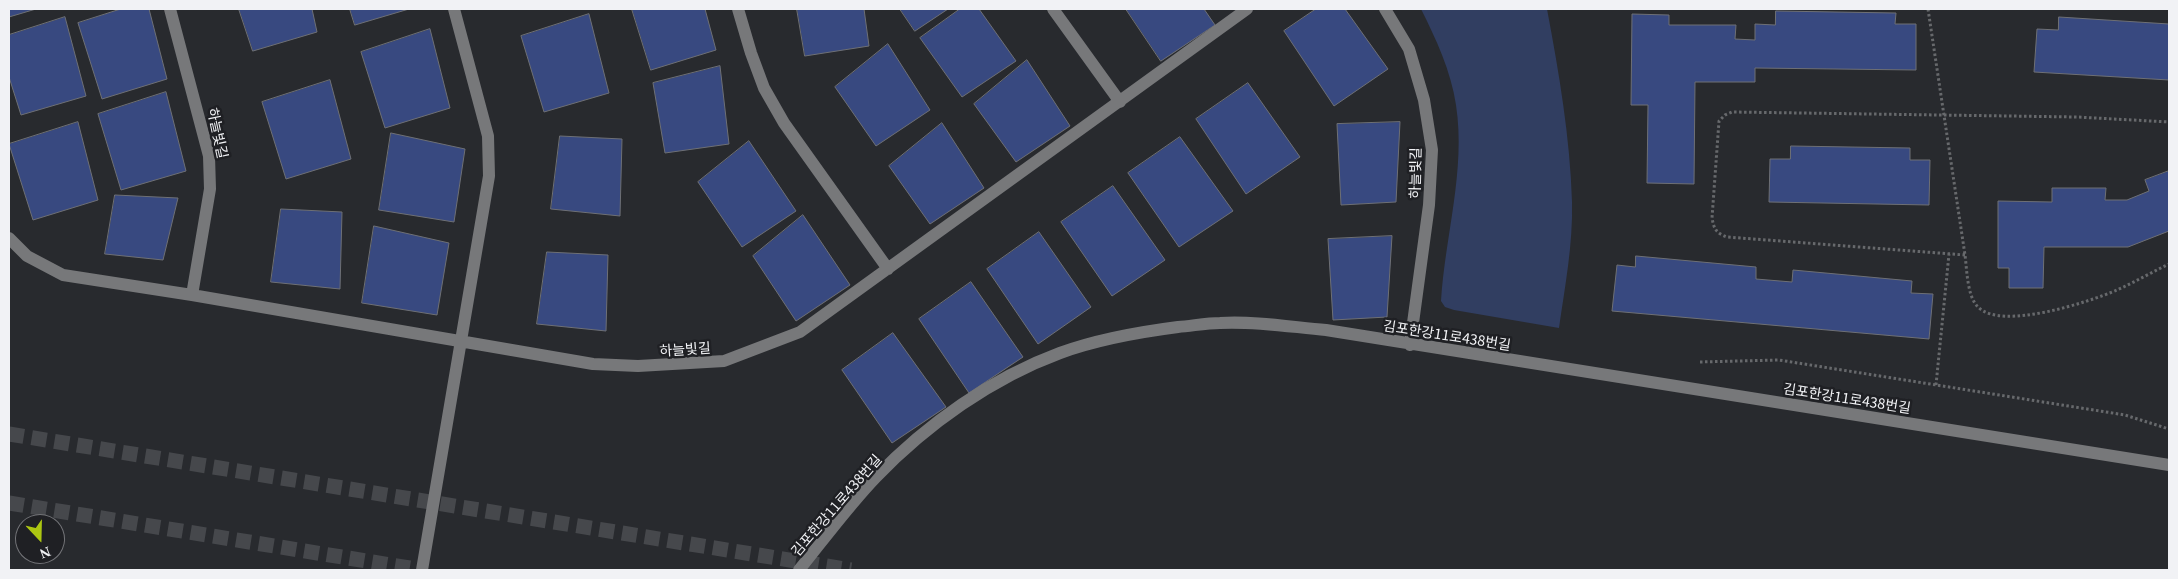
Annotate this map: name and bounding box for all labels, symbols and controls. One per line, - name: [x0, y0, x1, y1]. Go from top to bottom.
- street label: 하늘빛길: [204, 106, 232, 160]
- street label: 하늘빛길: [1406, 147, 1424, 199]
- street label: 김포한강11로438번길: [1382, 317, 1512, 353]
- street label: 하늘빛길: [659, 339, 711, 359]
- street label: 김포한강11로438번길: [1782, 380, 1912, 416]
- street label: 김포한강11로438번길: [787, 451, 885, 559]
- north arrow: [15, 514, 65, 564]
- text: N: [38, 544, 53, 561]

